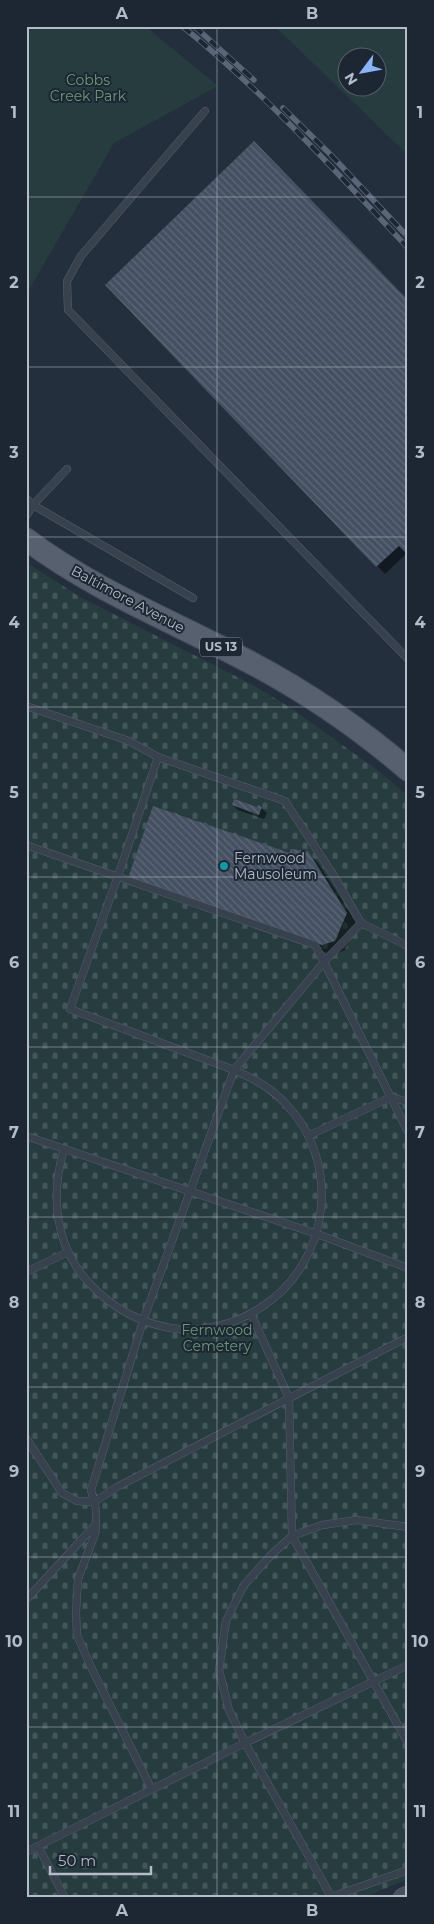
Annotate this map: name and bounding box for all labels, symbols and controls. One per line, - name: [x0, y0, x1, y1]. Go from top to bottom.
- text: A: [115, 4, 129, 23]
- text: B: [306, 4, 318, 23]
- north arrow: [336, 48, 386, 98]
- text: N: [340, 69, 362, 88]
- park label: Cobbs Creek Park: [50, 71, 127, 105]
- text: 1: [11, 103, 17, 122]
- text: 1: [417, 103, 423, 122]
- text: 2: [9, 273, 19, 292]
- text: 2: [415, 273, 425, 292]
- text: 3: [8, 443, 19, 462]
- text: 3: [414, 443, 425, 462]
- street label: Baltimore Avenue: [68, 561, 188, 637]
- text: 4: [8, 613, 20, 632]
- text: 4: [414, 613, 426, 632]
- road number: US 13: [200, 638, 242, 656]
- text: 5: [9, 783, 19, 802]
- text: 5: [415, 783, 425, 802]
- place label: Fernwood Mausoleum: [234, 849, 317, 883]
- marker: Fernwood Mausoleum: [218, 860, 230, 872]
- text: 6: [9, 953, 19, 972]
- text: 6: [415, 953, 425, 972]
- text: 7: [9, 1123, 19, 1142]
- text: 7: [415, 1123, 425, 1142]
- text: 8: [9, 1293, 19, 1312]
- text: 8: [415, 1293, 425, 1312]
- park label: Fernwood Cemetery: [181, 1321, 253, 1355]
- text: 9: [9, 1462, 19, 1481]
- text: 9: [415, 1462, 425, 1481]
- text: 10: [5, 1632, 23, 1651]
- text: 10: [411, 1632, 429, 1651]
- text: 11: [8, 1802, 20, 1821]
- text: 11: [414, 1802, 426, 1821]
- scale bar: [50, 1844, 151, 1876]
- text: 50 m: [58, 1851, 96, 1870]
- text: A: [115, 1901, 129, 1920]
- text: B: [306, 1901, 318, 1920]

